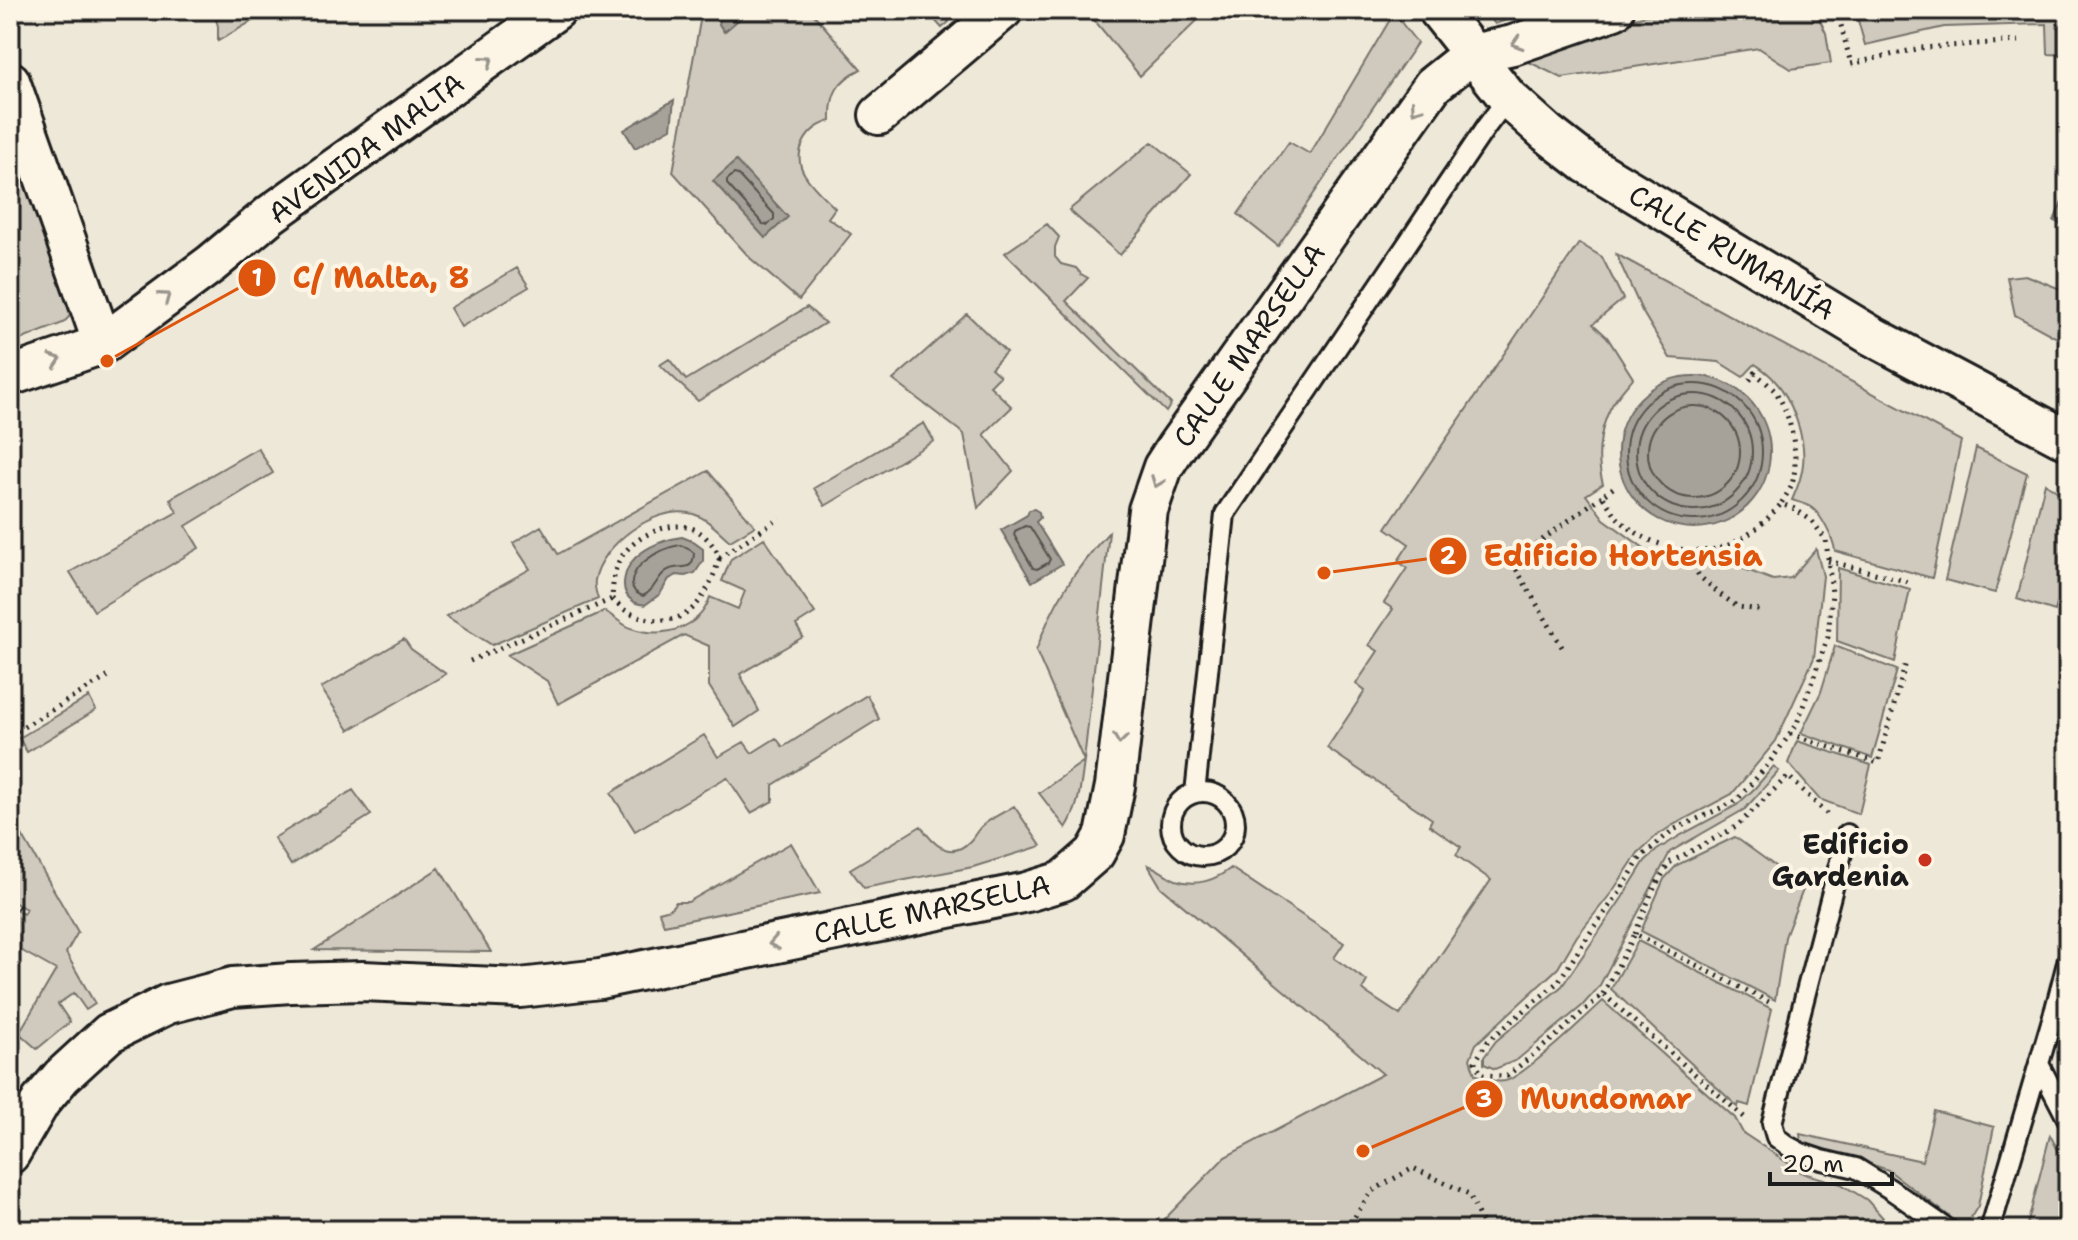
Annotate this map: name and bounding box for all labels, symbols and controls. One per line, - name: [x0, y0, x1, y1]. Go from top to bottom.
- one-way arrow: [1511, 34, 1524, 50]
- one-way arrow: [479, 56, 493, 70]
- street label: AVENIDA MALTA: [260, 64, 472, 232]
- one-way arrow: [1412, 99, 1426, 113]
- street label: CALLE RUMANÍA: [1622, 175, 1842, 329]
- street label: CALLE MARSELLA: [1164, 235, 1334, 455]
- callout: C/ Malta, 8: [237, 251, 486, 305]
- text: C/ Malta, 8: [293, 257, 469, 298]
- text: 1: [252, 262, 262, 294]
- one-way arrow: [157, 293, 171, 307]
- one-way arrow: [48, 353, 62, 370]
- one-way arrow: [1150, 475, 1167, 489]
- callout: Edificio Hortensia: [1428, 529, 1779, 583]
- text: Edificio Hortensia: [1483, 535, 1763, 576]
- text: 2: [1440, 540, 1457, 572]
- one-way arrow: [1112, 733, 1129, 746]
- place label: Edificio Gardenia: [1771, 825, 1909, 895]
- marker: Edificio Gardenia: [1916, 851, 1934, 869]
- street label: CALLE MARSELLA: [810, 865, 1054, 953]
- one-way arrow: [767, 934, 781, 951]
- callout: Mundomar: [1464, 1072, 1708, 1126]
- text: Mundomar: [1520, 1078, 1692, 1119]
- text: 3: [1476, 1083, 1492, 1115]
- scale bar: [1770, 1136, 1892, 1186]
- text: 20 m: [1782, 1148, 1844, 1180]

